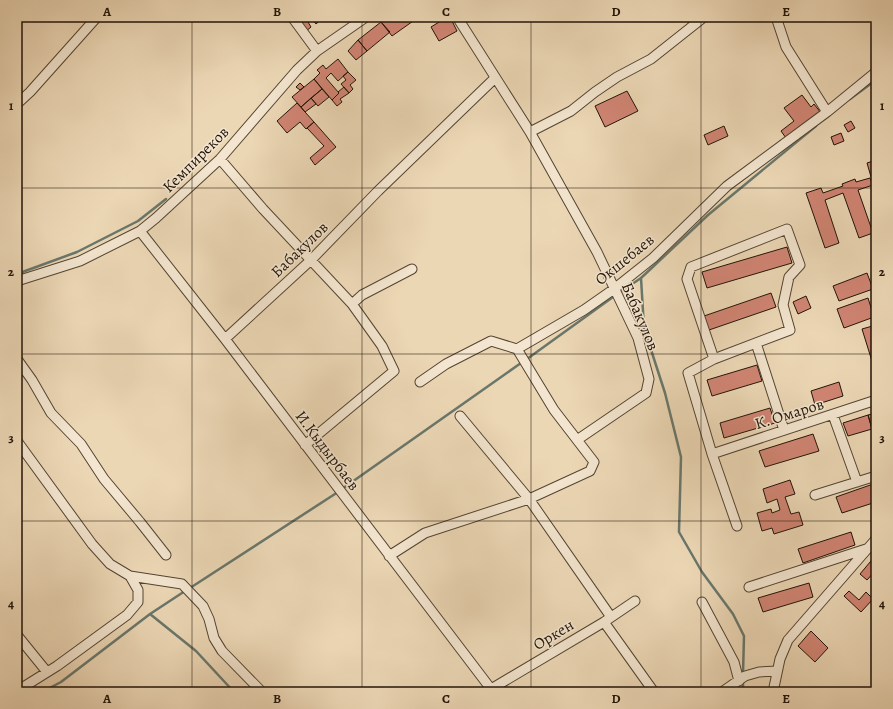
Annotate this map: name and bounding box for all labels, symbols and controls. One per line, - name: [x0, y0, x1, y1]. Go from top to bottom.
- text: A: [102, 3, 112, 20]
- text: B: [273, 3, 281, 20]
- text: C: [442, 3, 450, 20]
- text: D: [611, 3, 621, 20]
- text: E: [782, 3, 790, 20]
- text: 1: [9, 97, 14, 114]
- text: 1: [880, 97, 885, 114]
- street label: Кемпиреков: [158, 122, 234, 198]
- street label: Бабакулов: [266, 217, 333, 283]
- street label: Окшебаев: [590, 229, 659, 290]
- text: 2: [8, 263, 15, 280]
- text: 2: [879, 263, 886, 280]
- street label: Бабакулов: [616, 279, 664, 354]
- street label: К. Омаров: [752, 393, 827, 435]
- street label: И.Кыдырбаев: [290, 406, 365, 495]
- text: 3: [8, 429, 14, 446]
- text: 3: [879, 429, 885, 446]
- text: 4: [8, 595, 14, 612]
- text: 4: [879, 595, 885, 612]
- street label: Оркен: [529, 614, 578, 656]
- text: A: [102, 690, 112, 707]
- text: B: [273, 690, 281, 707]
- text: C: [442, 690, 450, 707]
- text: D: [611, 690, 621, 707]
- text: E: [782, 690, 790, 707]

